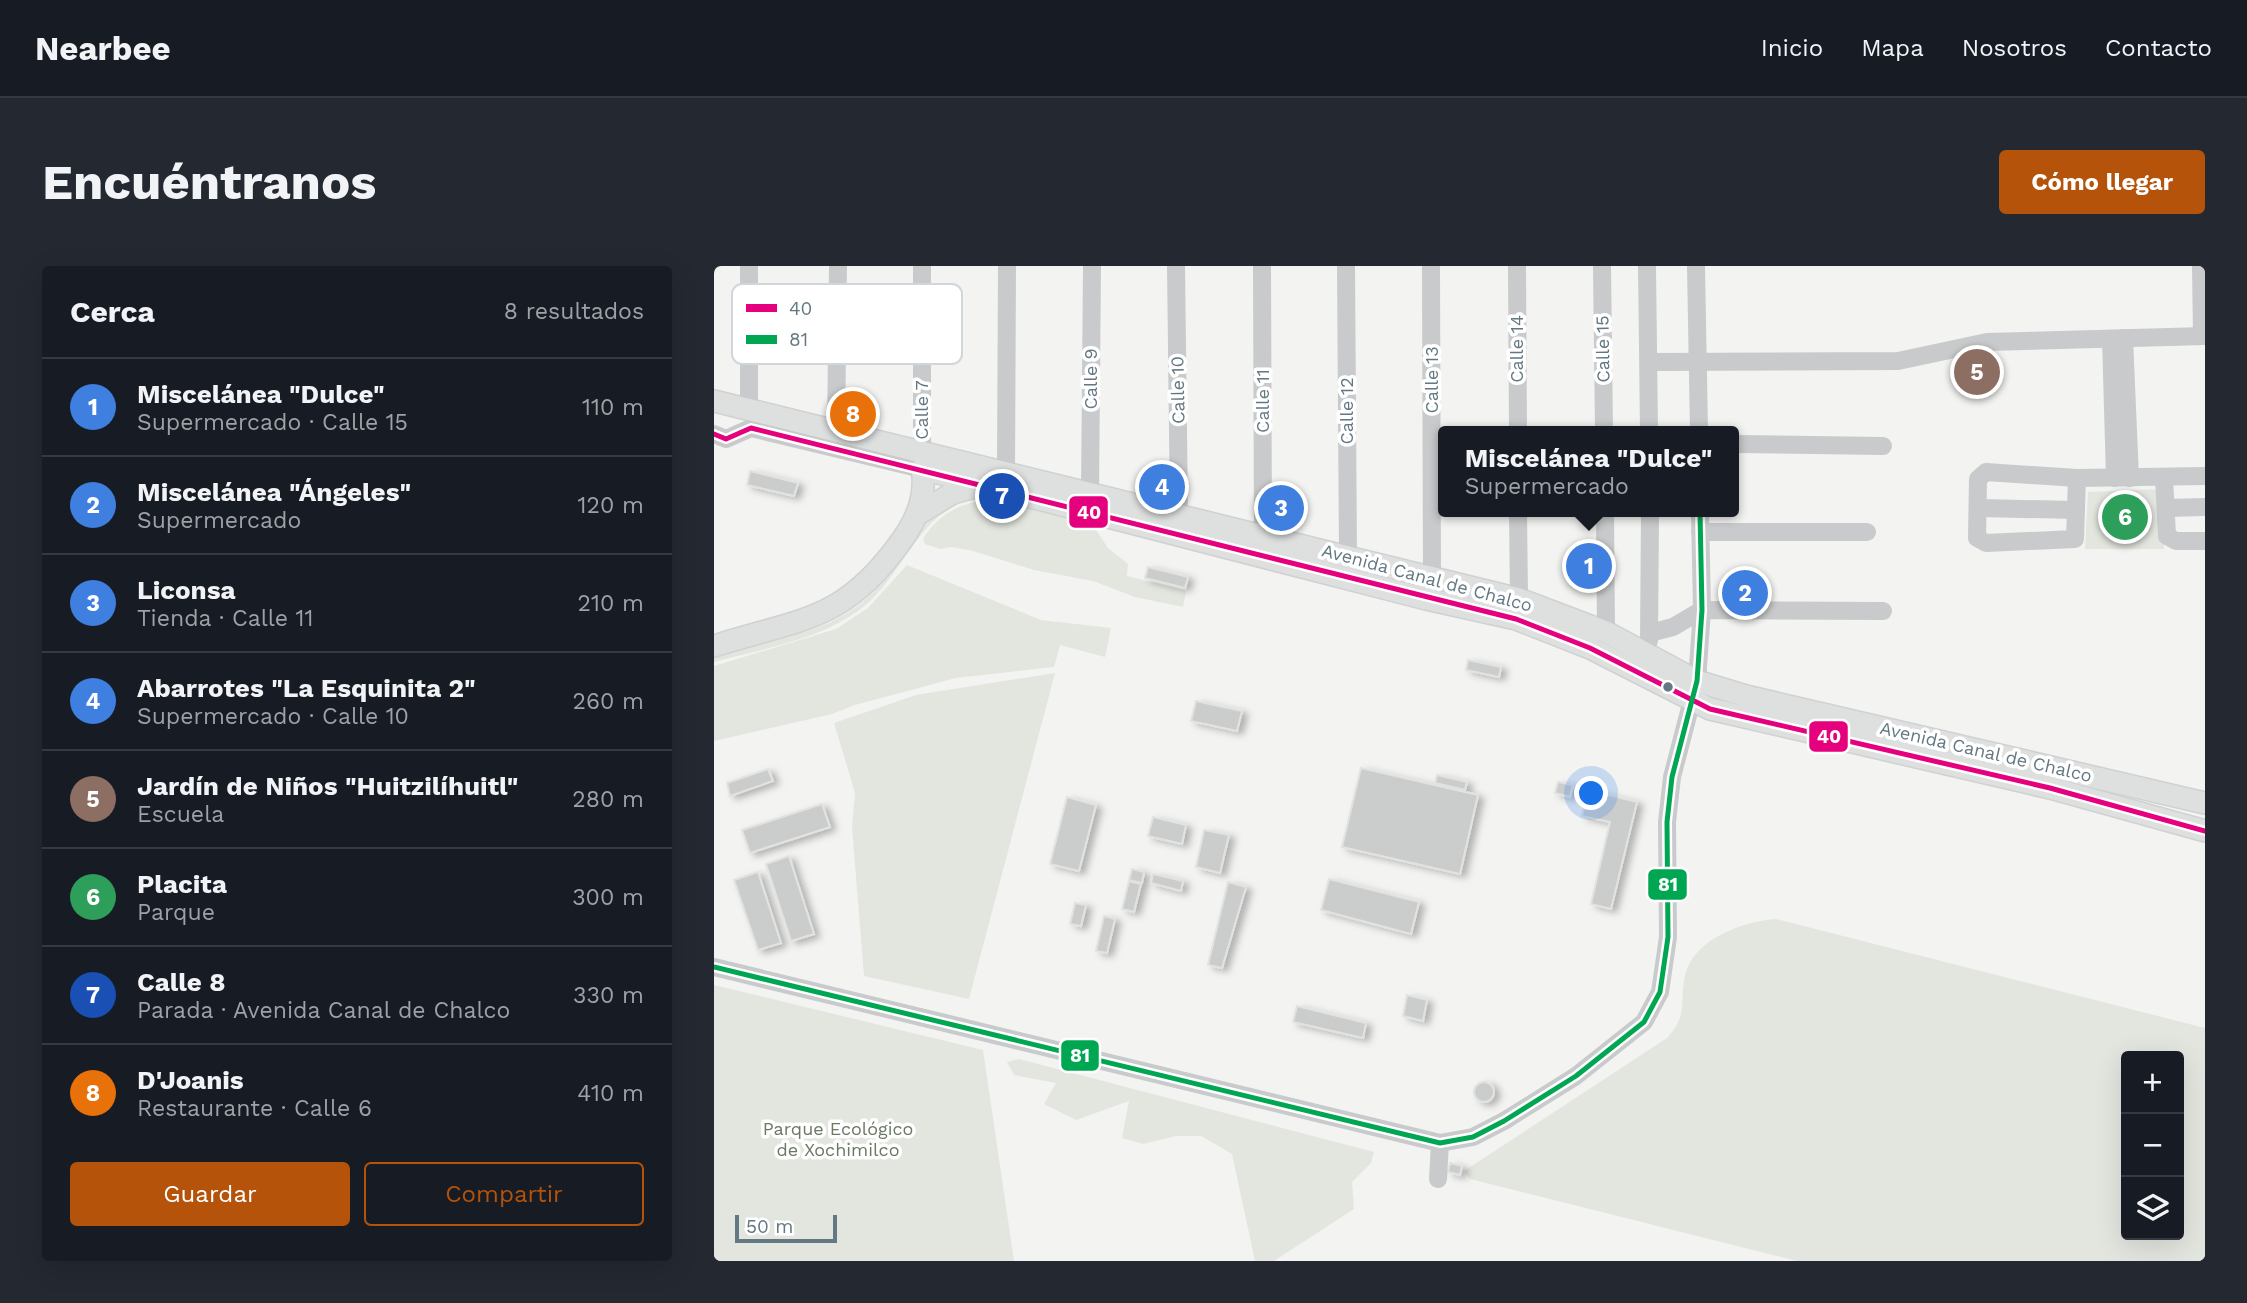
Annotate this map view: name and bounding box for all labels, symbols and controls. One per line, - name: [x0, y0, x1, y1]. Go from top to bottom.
- text: Nearbee: [35, 29, 171, 68]
- text: Inicio: [1761, 34, 1823, 62]
- text: Mapa: [1861, 34, 1924, 62]
- text: Nosotros: [1962, 34, 2067, 62]
- text: Contacto: [2105, 34, 2212, 62]
- button: Cómo llegar: [1999, 150, 2205, 214]
- text: Encuéntranos: [42, 153, 376, 211]
- legend: [732, 284, 962, 364]
- text: Cerca: [70, 294, 155, 329]
- text: 40: [789, 297, 812, 320]
- text: 8 resultados: [504, 298, 644, 325]
- street label: Calle 14: [1506, 315, 1527, 383]
- street label: Calle 15: [1591, 315, 1614, 383]
- text: 81: [789, 328, 808, 351]
- street label: Calle 13: [1421, 346, 1442, 414]
- pin: 5: [1954, 346, 2000, 398]
- street label: Calle 9: [1080, 348, 1101, 410]
- street label: Calle 10: [1166, 356, 1189, 424]
- street label: Calle 11: [1252, 369, 1273, 433]
- street label: Calle 12: [1336, 377, 1357, 445]
- text: Miscelánea "Dulce": [137, 379, 385, 409]
- street label: Calle 7: [911, 380, 932, 440]
- pin: 8: [830, 388, 876, 440]
- text: 1: [88, 394, 98, 421]
- text: 110 m: [582, 394, 644, 421]
- text: Supermercado · Calle 15: [137, 409, 408, 436]
- popup: [1438, 426, 1739, 517]
- text: Miscelánea "Dulce": [1465, 443, 1712, 473]
- pin: 4: [1139, 461, 1185, 513]
- pin: 7: [979, 470, 1025, 522]
- text: Supermercado: [1465, 473, 1629, 500]
- text: Miscelánea "Ángeles": [137, 477, 411, 507]
- pin: 3: [1258, 482, 1304, 534]
- pin: 6: [2102, 491, 2148, 543]
- text: 2: [86, 492, 100, 519]
- text: 120 m: [578, 492, 644, 519]
- line badge: 40: [1068, 495, 1109, 529]
- text: 40: [1077, 501, 1101, 524]
- text: Supermercado: [137, 507, 301, 534]
- street label: Avenida Canal de Chalco: [1320, 539, 1535, 616]
- pin: 1: [1566, 540, 1612, 592]
- pin: 2: [1722, 567, 1768, 619]
- text: Liconsa: [137, 575, 236, 605]
- text: 3: [86, 590, 100, 617]
- text: 210 m: [578, 590, 644, 617]
- text: Tienda · Calle 11: [137, 605, 313, 632]
- text: Abarrotes "La Esquinita 2": [137, 673, 476, 703]
- unlabelled marker: [1661, 680, 1675, 694]
- text: 4: [86, 688, 100, 715]
- text: 260 m: [573, 688, 644, 715]
- text: Supermercado · Calle 10: [137, 703, 409, 730]
- street label: Avenida Canal de Chalco: [1878, 717, 2094, 786]
- line badge: 40: [1808, 720, 1849, 753]
- text: 40: [1817, 725, 1841, 748]
- text: Jardín de Niños "Huitzilíhuitl": [137, 771, 518, 801]
- your location: [1574, 776, 1608, 810]
- text: 5: [86, 786, 100, 813]
- text: 280 m: [572, 786, 644, 813]
- text: Escuela: [137, 801, 224, 828]
- line badge: 81: [1647, 868, 1688, 901]
- text: Placita: [137, 869, 227, 899]
- text: 81: [1658, 873, 1678, 896]
- text: 6: [86, 884, 100, 911]
- text: 300 m: [572, 884, 644, 911]
- text: Parque: [137, 899, 215, 926]
- text: Calle 8: [137, 967, 226, 997]
- text: 7: [86, 982, 100, 1009]
- text: 330 m: [573, 982, 644, 1009]
- text: Parada · Avenida Canal de Chalco: [137, 997, 510, 1024]
- line badge: 81: [1060, 1039, 1100, 1072]
- text: 81: [1070, 1044, 1090, 1067]
- map controls: [2121, 1051, 2184, 1240]
- button: +: [2121, 1051, 2184, 1114]
- text: D'Joanis: [137, 1065, 244, 1095]
- text: 8: [86, 1080, 100, 1107]
- text: 410 m: [577, 1080, 644, 1107]
- text: Restaurante · Calle 6: [137, 1095, 372, 1122]
- button: −: [2121, 1114, 2184, 1177]
- park label: Parque Ecológico de Xochimilco: [763, 1118, 913, 1160]
- button: Guardar: [70, 1162, 350, 1226]
- button: Compartir: [364, 1162, 644, 1226]
- button: layers: [2121, 1177, 2184, 1240]
- scale bar: [735, 1212, 836, 1244]
- text: 50 m: [746, 1215, 793, 1238]

